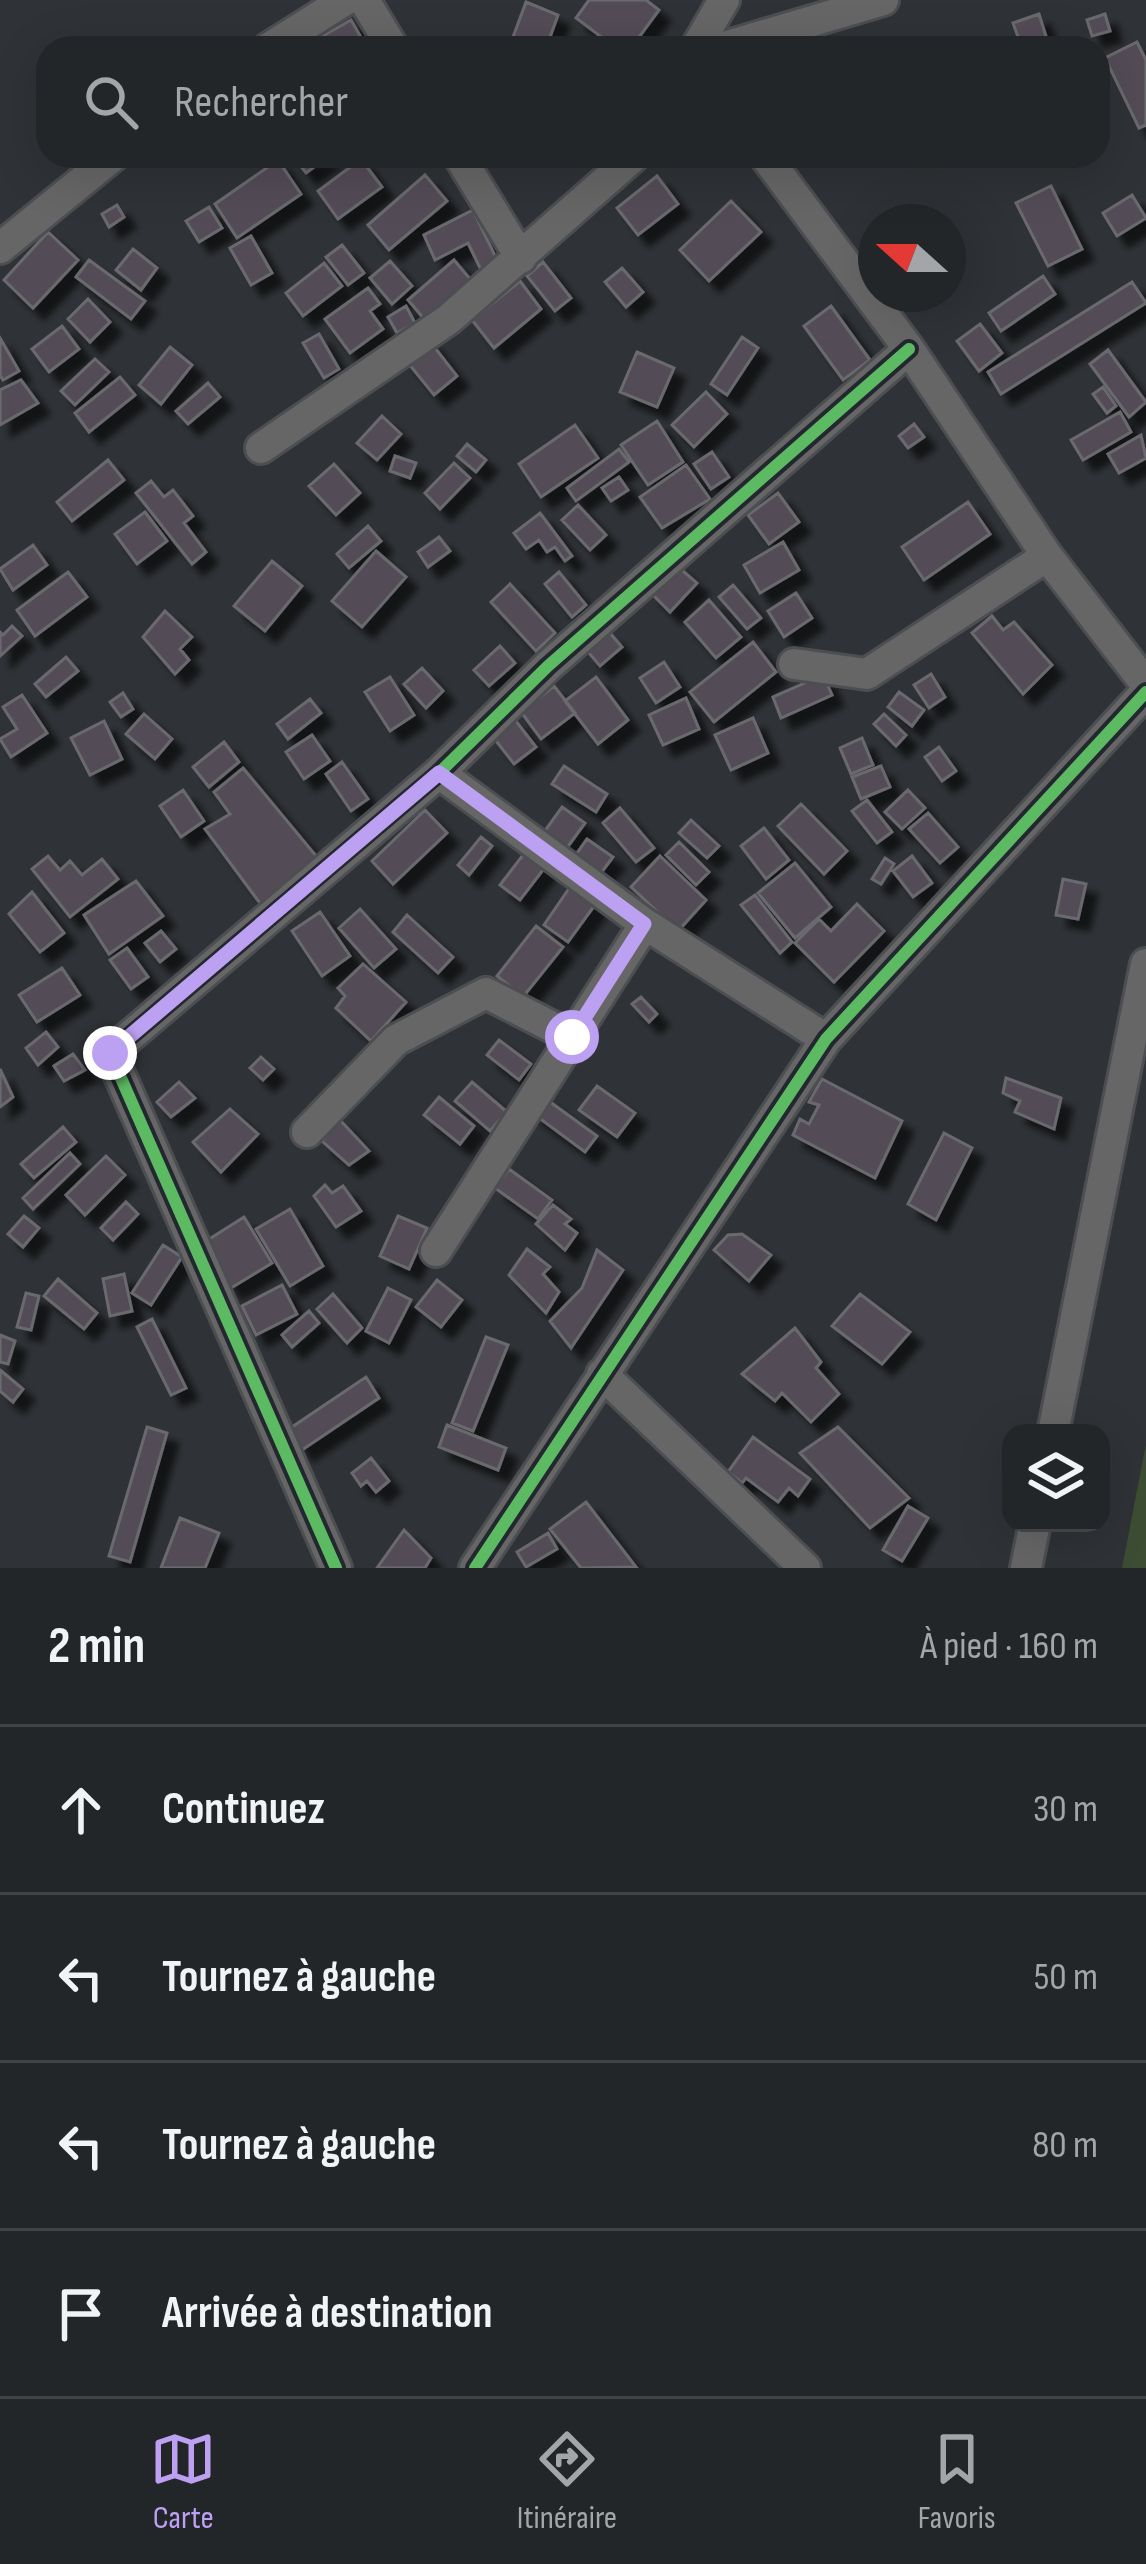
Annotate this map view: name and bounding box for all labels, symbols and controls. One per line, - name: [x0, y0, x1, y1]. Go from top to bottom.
- search box: [36, 36, 1110, 168]
- icon: search: [78, 69, 144, 135]
- text: Rechercher: [174, 75, 348, 130]
- north arrow: [858, 204, 966, 312]
- route start: [545, 1010, 599, 1064]
- route end: [83, 1026, 137, 1080]
- map controls: [1002, 1424, 1110, 1532]
- button: layers: [1002, 1424, 1110, 1532]
- text: 2 min: [48, 1616, 145, 1677]
- text: À pied · 160 m: [920, 1623, 1098, 1670]
- icon: ahead: [48, 1777, 114, 1843]
- text: Continuez: [162, 1782, 325, 1837]
- text: 30 m: [1033, 1786, 1098, 1833]
- icon: left: [48, 1945, 114, 2011]
- text: Tournez à gauche: [162, 1950, 436, 2005]
- text: 50 m: [1034, 1954, 1098, 2001]
- icon: left: [48, 2113, 114, 2179]
- text: Tournez à gauche: [162, 2118, 436, 2173]
- text: 80 m: [1032, 2122, 1098, 2169]
- icon: arrive: [48, 2281, 114, 2347]
- text: Arrivée à destination: [162, 2286, 492, 2341]
- tab: Carte: [150, 2426, 216, 2538]
- tab: Itinéraire: [517, 2426, 617, 2538]
- tab: Favoris: [918, 2426, 996, 2538]

